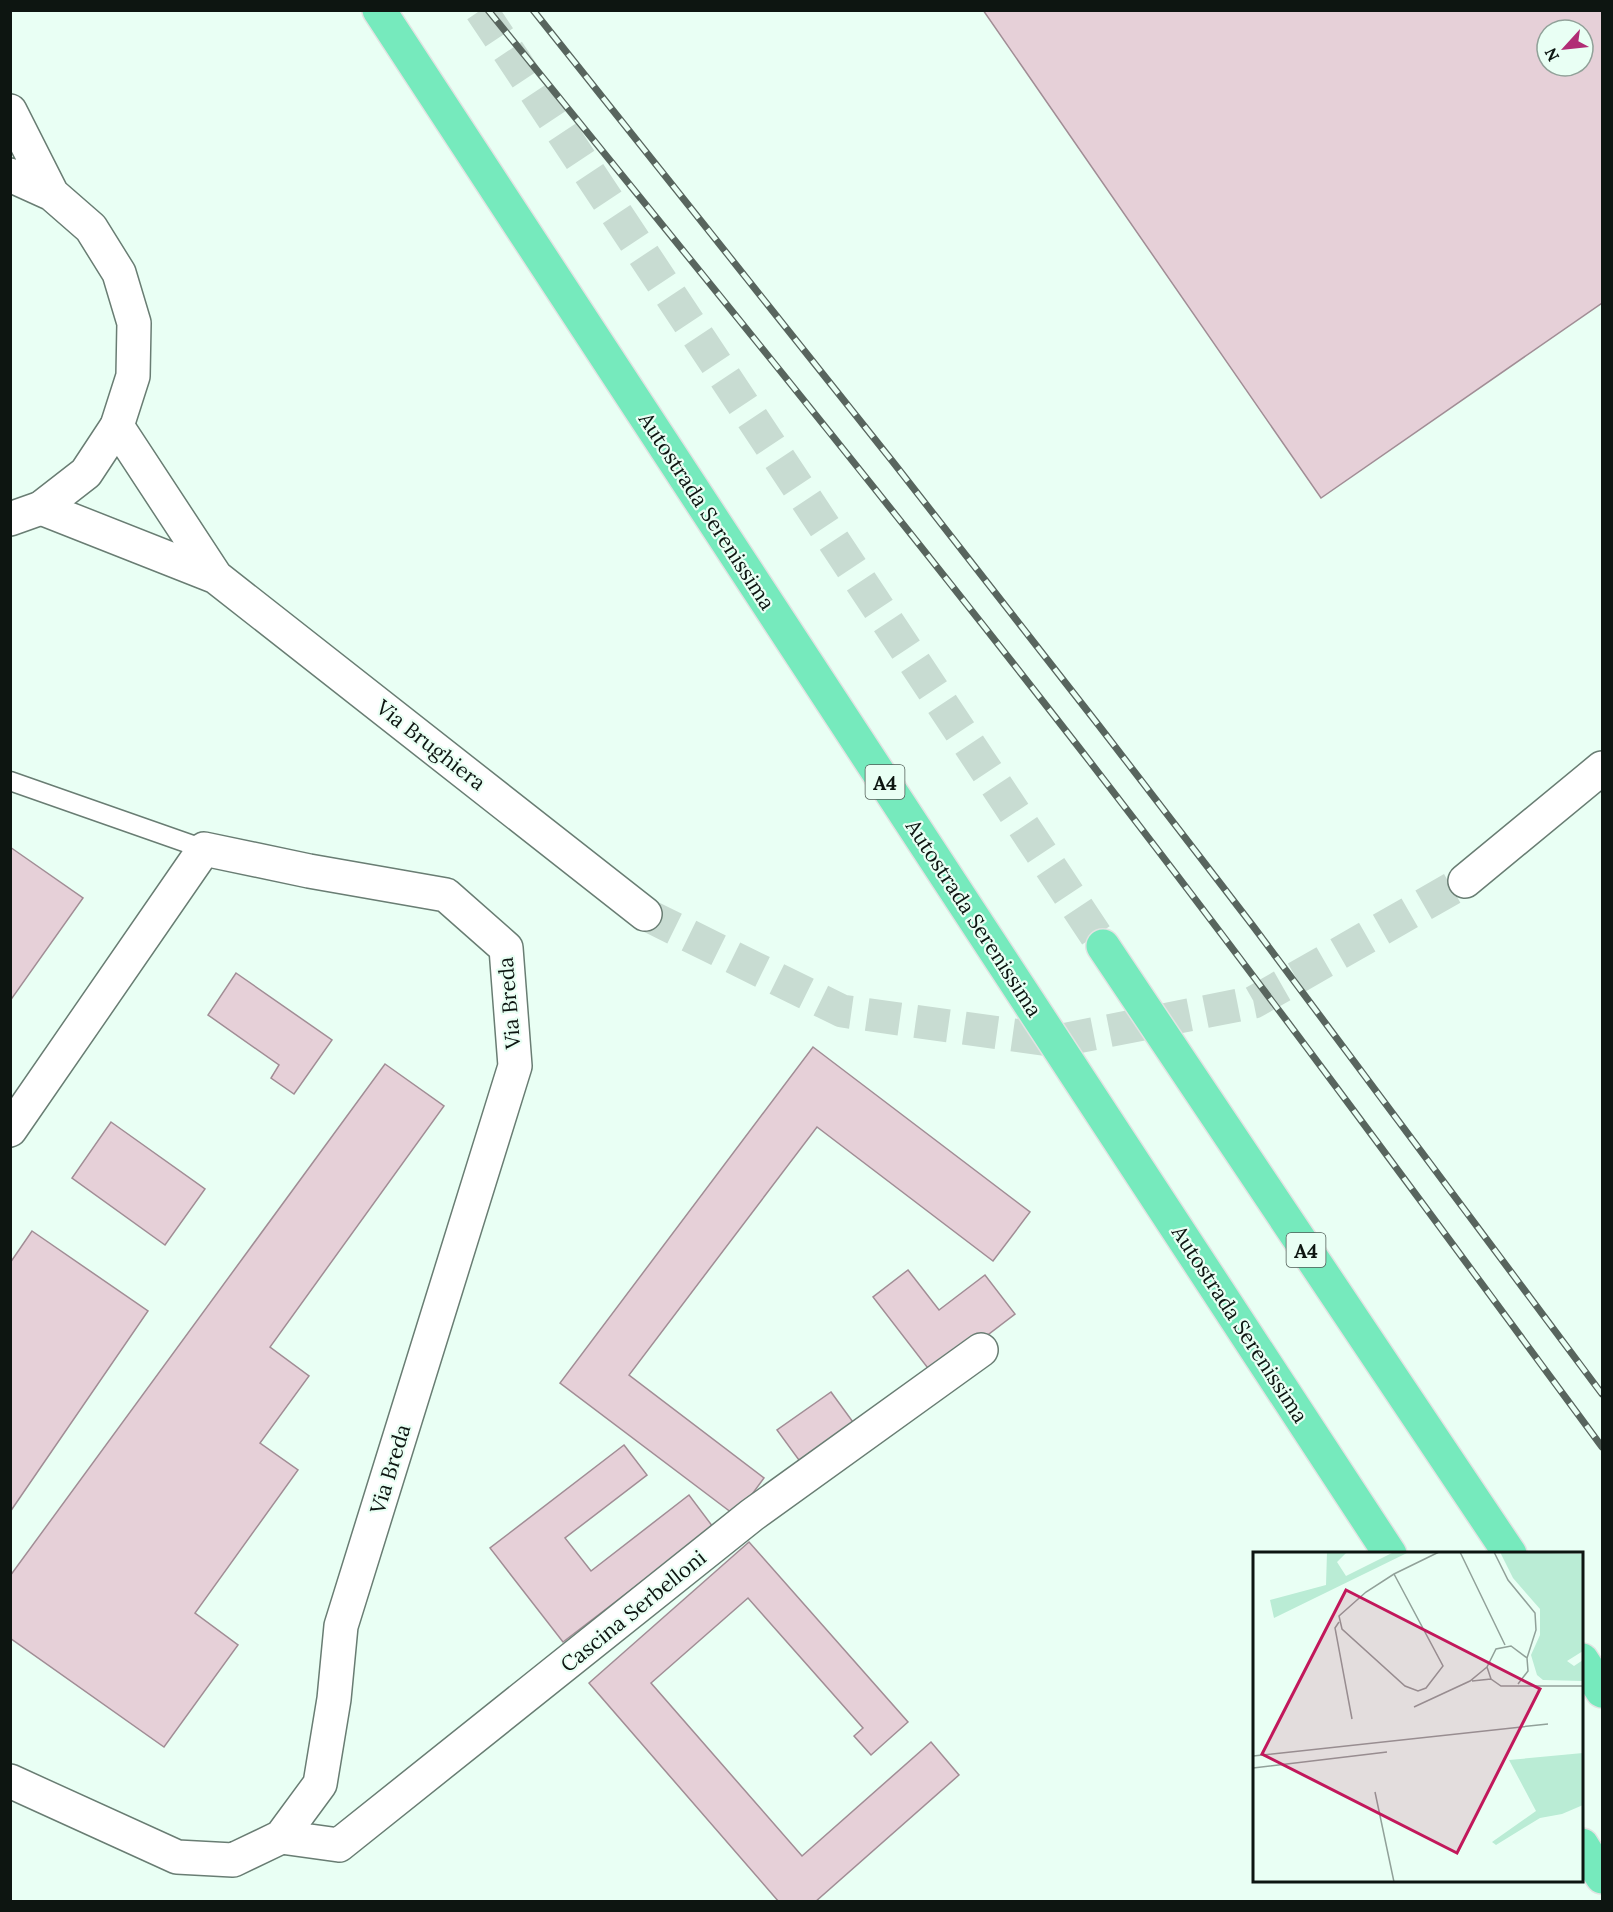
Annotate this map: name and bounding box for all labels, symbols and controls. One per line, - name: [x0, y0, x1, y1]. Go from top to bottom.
- north arrow: [1535, 18, 1595, 78]
- text: N: [1540, 45, 1563, 65]
- street label: Autostrada Serenissima: [633, 406, 781, 615]
- street label: Via Brughiera: [370, 693, 491, 796]
- road number: A4: [866, 765, 904, 799]
- street label: Autostrada Serenissima: [900, 813, 1048, 1022]
- street label: Via Breda: [492, 956, 527, 1051]
- street label: Autostrada Serenissima: [1166, 1219, 1314, 1428]
- road number: A4: [1286, 1233, 1326, 1267]
- street label: Via Breda: [363, 1421, 416, 1518]
- street label: Cascina Serbelloni: [555, 1544, 711, 1678]
- inset map: [1253, 1552, 1583, 1882]

